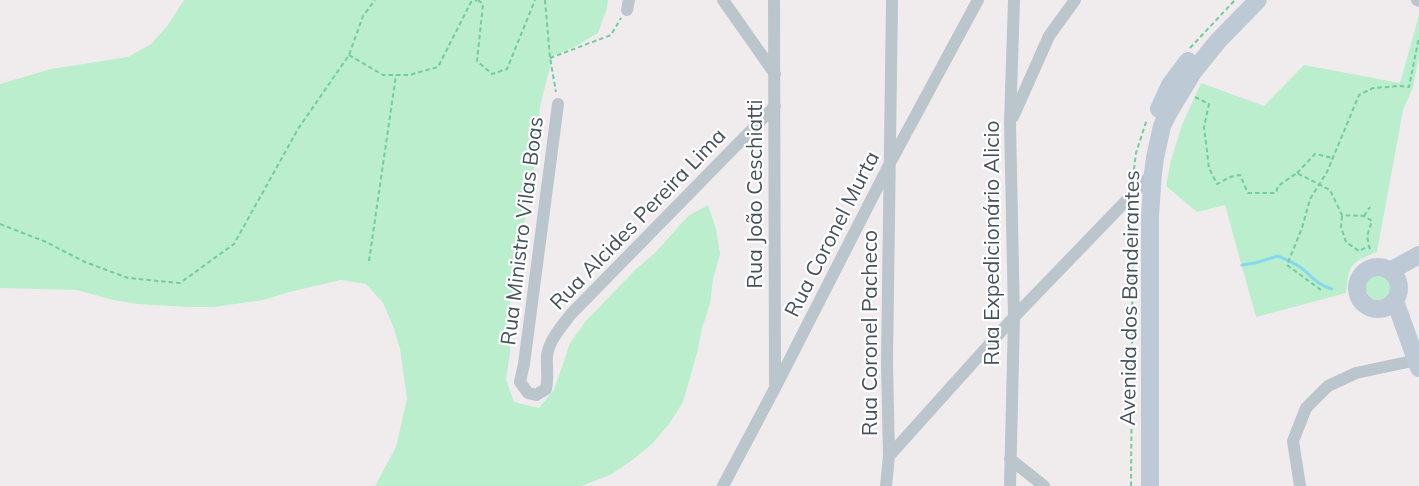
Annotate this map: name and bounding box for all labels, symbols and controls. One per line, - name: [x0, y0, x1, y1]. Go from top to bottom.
- street label: Rua João Ceschiatti: [741, 100, 767, 288]
- street label: Rua Ministro Vilas Boas: [494, 115, 548, 347]
- street label: Rua Expedicionário Alicio: [978, 120, 1004, 366]
- street label: Rua Alcides Pereira Lima: [544, 122, 731, 314]
- street label: Rua Coronel Murta: [778, 146, 884, 321]
- street label: Avenida dos Bandeirantes: [1114, 170, 1144, 426]
- street label: Rua Coronel Pacheco: [856, 230, 882, 436]

